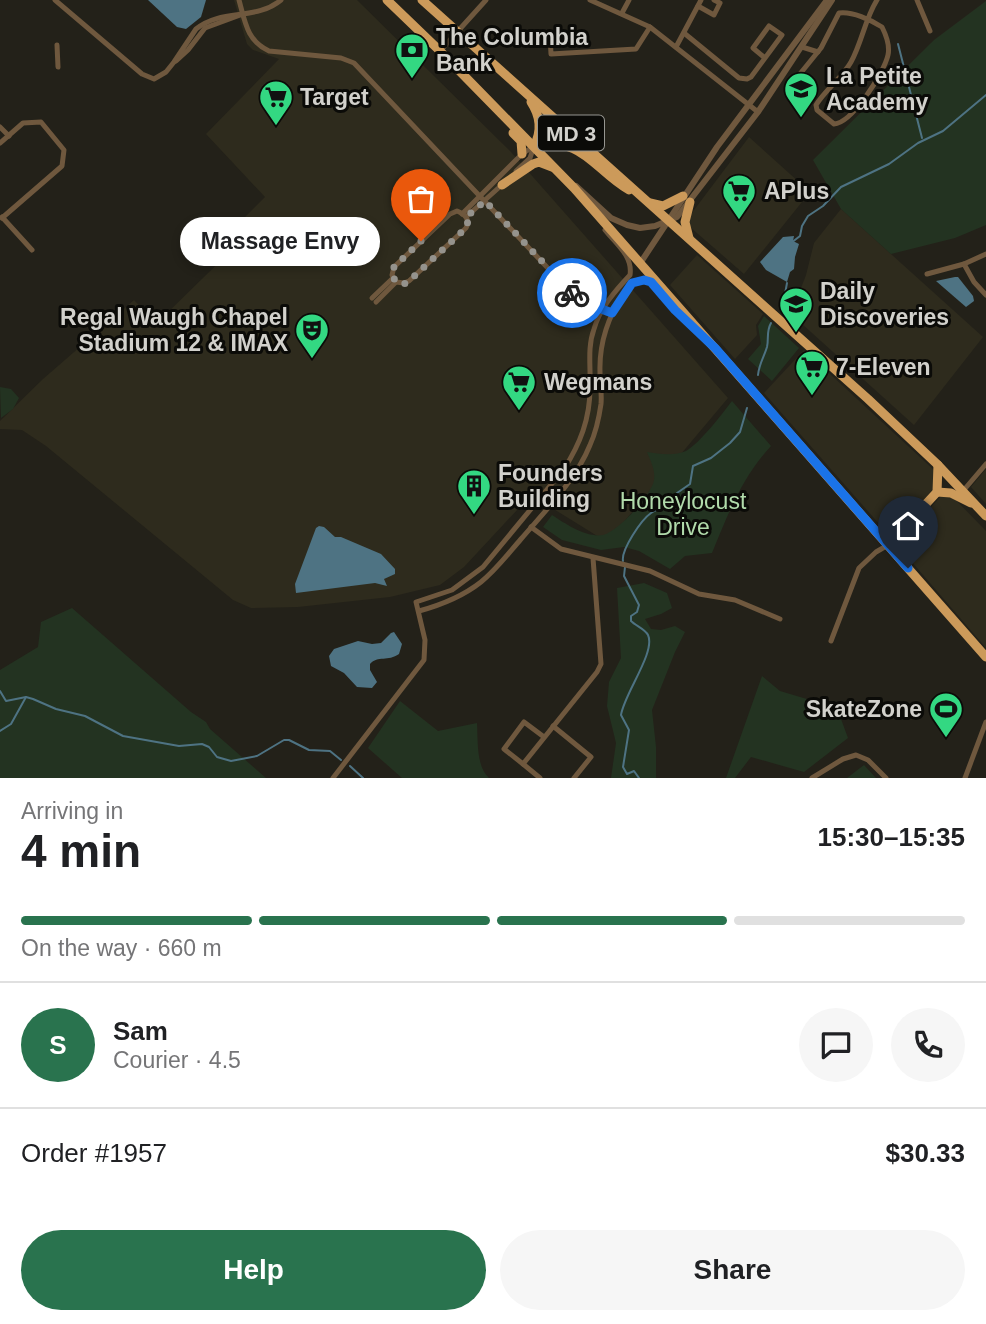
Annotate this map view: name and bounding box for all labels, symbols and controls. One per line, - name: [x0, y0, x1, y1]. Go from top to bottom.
- place label: The Columbia Bank: [436, 24, 588, 76]
- bank icon: The Columbia Bank: [393, 31, 431, 80]
- place label: La Petite Academy: [826, 63, 928, 115]
- school or university icon: La Petite Academy: [782, 70, 820, 119]
- supermarket icon: Target: [257, 78, 295, 127]
- place label: Target: [300, 84, 369, 110]
- road number: MD 3: [538, 116, 604, 150]
- pin: [391, 169, 451, 241]
- supermarket icon: APlus: [720, 172, 758, 221]
- place label: APlus: [764, 178, 829, 204]
- icon: bag: [402, 180, 440, 218]
- callout: Massage Envy: [180, 216, 379, 266]
- text: Massage Envy: [201, 228, 359, 254]
- courier: [537, 258, 607, 328]
- icon: bike: [553, 274, 591, 312]
- place label: Daily Discoveries: [820, 278, 949, 330]
- school or university icon: Daily Discoveries: [777, 285, 815, 334]
- place label: Regal Waugh Chapel Stadium 12 & IMAX: [60, 304, 289, 356]
- theatre icon: Regal Waugh Chapel Stadium 12 & IMAX: [293, 311, 331, 360]
- supermarket icon: 7-Eleven: [793, 348, 831, 397]
- place label: 7-Eleven: [836, 354, 931, 380]
- supermarket icon: Wegmans: [500, 363, 538, 412]
- place label: Wegmans: [544, 369, 652, 395]
- place label: Founders Building: [498, 460, 603, 512]
- building icon: Founders Building: [455, 467, 493, 516]
- park label: Honeylocust Drive: [620, 488, 747, 540]
- pin: [878, 496, 938, 568]
- icon: home: [889, 507, 927, 545]
- sports icon: SkateZone: [927, 690, 965, 739]
- place label: SkateZone: [806, 696, 922, 722]
- text: Arriving in: [21, 798, 123, 824]
- text: 15:30–15:35: [818, 822, 965, 852]
- text: 4 min: [21, 825, 141, 877]
- text: On the way · 660 m: [21, 935, 222, 961]
- button: chat: [799, 1008, 873, 1082]
- button: phone: [891, 1008, 965, 1082]
- text: Sam: [113, 1016, 168, 1046]
- text: S: [49, 1030, 67, 1060]
- text: Courier · 4.5: [113, 1047, 241, 1073]
- text: Order #1957: [21, 1138, 167, 1168]
- text: $30.33: [885, 1138, 965, 1168]
- button: Help: [21, 1230, 486, 1310]
- button: Share: [500, 1230, 965, 1310]

